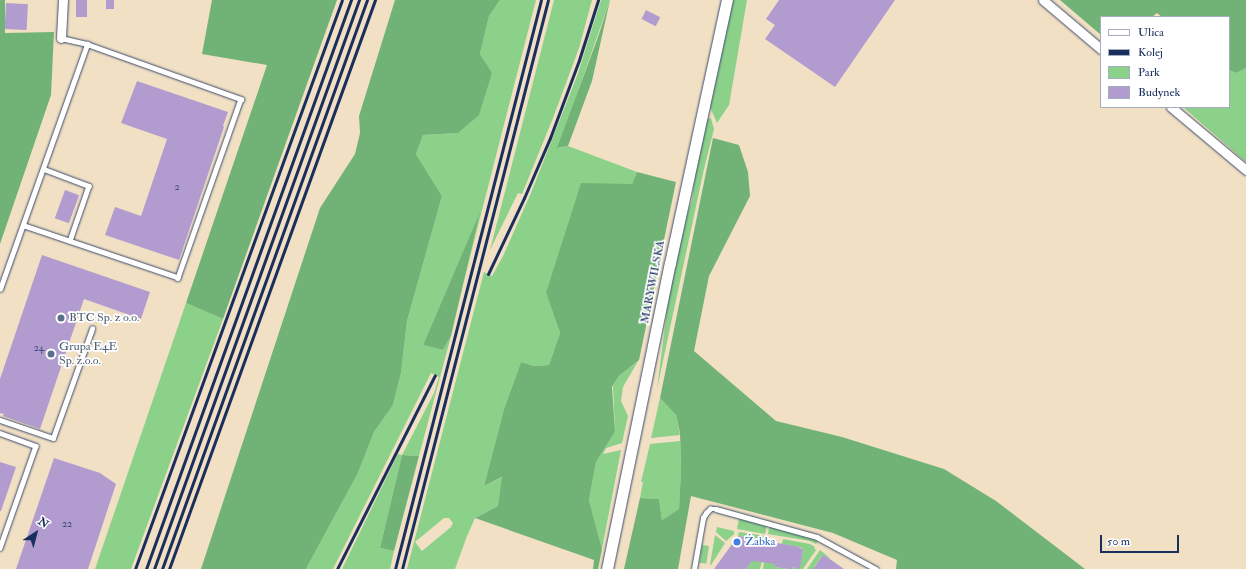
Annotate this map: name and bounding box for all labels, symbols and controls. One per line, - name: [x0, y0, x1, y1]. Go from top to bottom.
- legend: [1100, 16, 1230, 108]
- text: Ulica: [1138, 25, 1164, 40]
- text: Kolej: [1138, 45, 1163, 60]
- text: Park: [1138, 65, 1160, 80]
- text: Budynek: [1138, 85, 1180, 100]
- house number: 2: [174, 182, 180, 194]
- street label: MARYWILSKA: [638, 239, 668, 325]
- place label: BTC Sp. z o.o.: [69, 311, 139, 325]
- marker: BTC Sp. z o.o.: [56, 313, 66, 323]
- place label: Grupa E4E Sp. z.o.o.: [59, 340, 117, 368]
- house number: 24: [34, 343, 44, 355]
- marker: Grupa E4E Sp. z.o.o.: [46, 349, 56, 359]
- north arrow: [16, 513, 56, 553]
- text: N: [36, 515, 51, 531]
- house number: 22: [62, 519, 72, 531]
- scale bar: [1102, 527, 1181, 553]
- text: 50 m: [1107, 534, 1130, 549]
- place label: Żabka: [745, 535, 775, 549]
- marker: Żabka: [732, 537, 742, 547]

